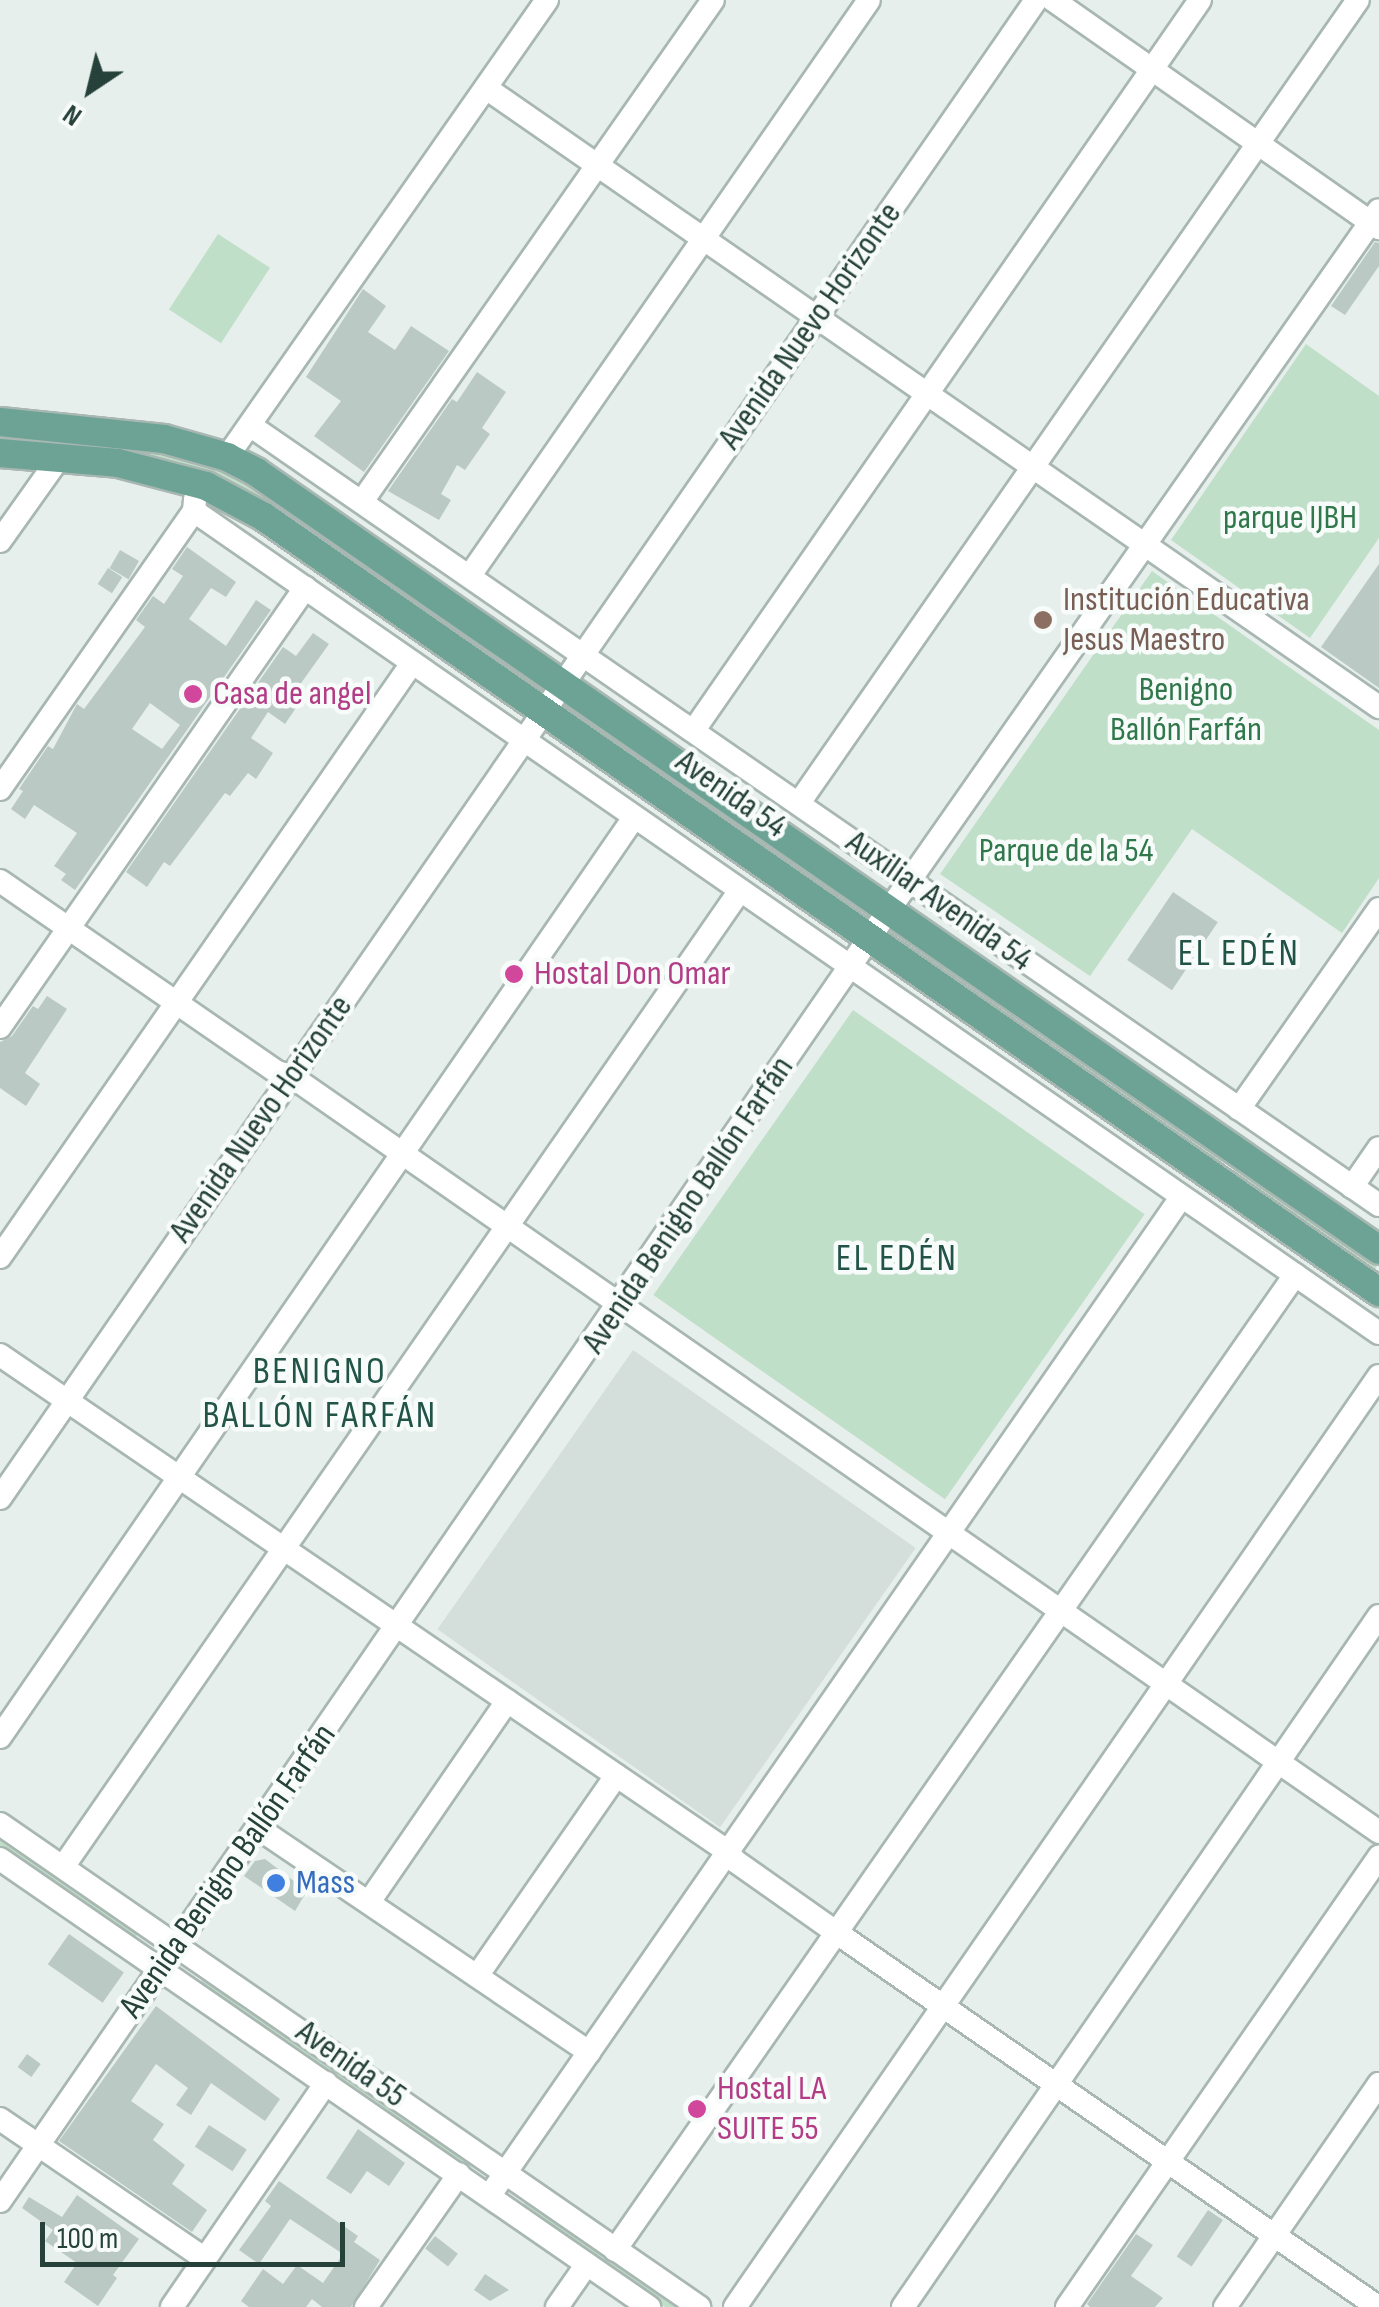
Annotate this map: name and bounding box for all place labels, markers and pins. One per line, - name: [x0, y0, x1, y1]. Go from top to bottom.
- place label: Institución Educativa Jesus Maestro: [1063, 579, 1310, 661]
- marker: Institución Educativa Jesus Maestro: [1032, 609, 1054, 631]
- place label: Casa de angel: [213, 673, 371, 715]
- marker: Casa de angel: [182, 683, 204, 705]
- place label: Hostal Don Omar: [534, 953, 730, 995]
- marker: Hostal Don Omar: [503, 963, 525, 985]
- place label: Mass: [296, 1862, 355, 1904]
- marker: Mass: [265, 1872, 287, 1894]
- place label: Hostal LA SUITE 55: [717, 2068, 826, 2150]
- marker: Hostal LA SUITE 55: [686, 2098, 708, 2120]

